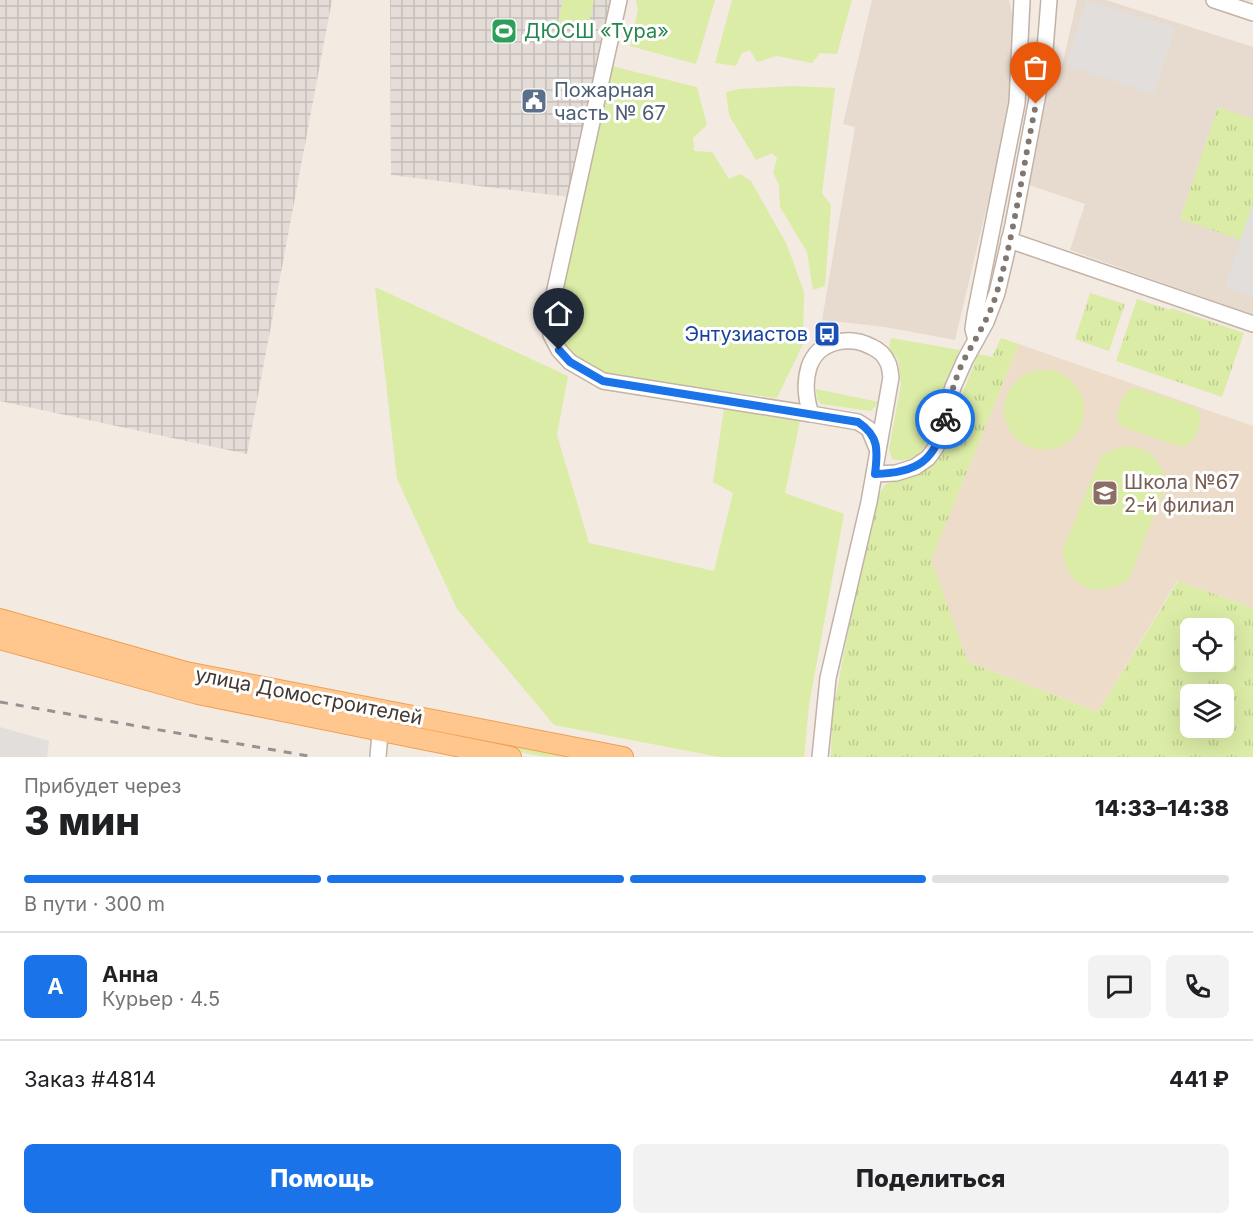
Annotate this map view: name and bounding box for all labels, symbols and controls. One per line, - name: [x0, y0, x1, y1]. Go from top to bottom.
- sports icon: ДЮСШ «Тура»: [489, 16, 519, 46]
- place label: ДЮСШ «Тура»: [524, 19, 669, 43]
- pin: [1010, 42, 1061, 104]
- icon: bag: [1019, 51, 1052, 84]
- place label: Пожарная часть № 67: [554, 78, 666, 125]
- public building icon: Пожарная часть № 67: [519, 86, 549, 116]
- pin: [533, 288, 584, 350]
- icon: home: [542, 297, 575, 330]
- bus stop icon: Энтузиастов: [812, 319, 842, 349]
- place label: Энтузиастов: [684, 322, 808, 346]
- courier: [915, 389, 975, 449]
- icon: bike: [929, 403, 962, 436]
- place label: Школа №67 2-й филиал: [1124, 470, 1239, 517]
- school or university icon: Школа №67 2-й филиал: [1090, 478, 1120, 508]
- map controls: [1180, 618, 1234, 738]
- button: locate: [1180, 618, 1234, 672]
- street label: улица Домостроителей: [193, 662, 425, 730]
- button: layers: [1180, 684, 1234, 738]
- text: Прибудет через: [24, 774, 181, 798]
- text: 14:33–14:38: [1095, 795, 1229, 821]
- text: 3 мин: [24, 797, 140, 844]
- text: В пути · 300 m: [24, 892, 165, 916]
- button: chat: [1088, 955, 1151, 1018]
- button: phone: [1166, 955, 1229, 1018]
- text: Анна: [102, 961, 159, 987]
- text: А: [47, 973, 64, 999]
- text: Курьер · 4.5: [102, 987, 220, 1011]
- text: Заказ #4814: [24, 1066, 156, 1092]
- text: 441 ₽: [1169, 1066, 1229, 1092]
- button: Помощь: [24, 1144, 621, 1213]
- button: Поделиться: [633, 1144, 1229, 1213]

